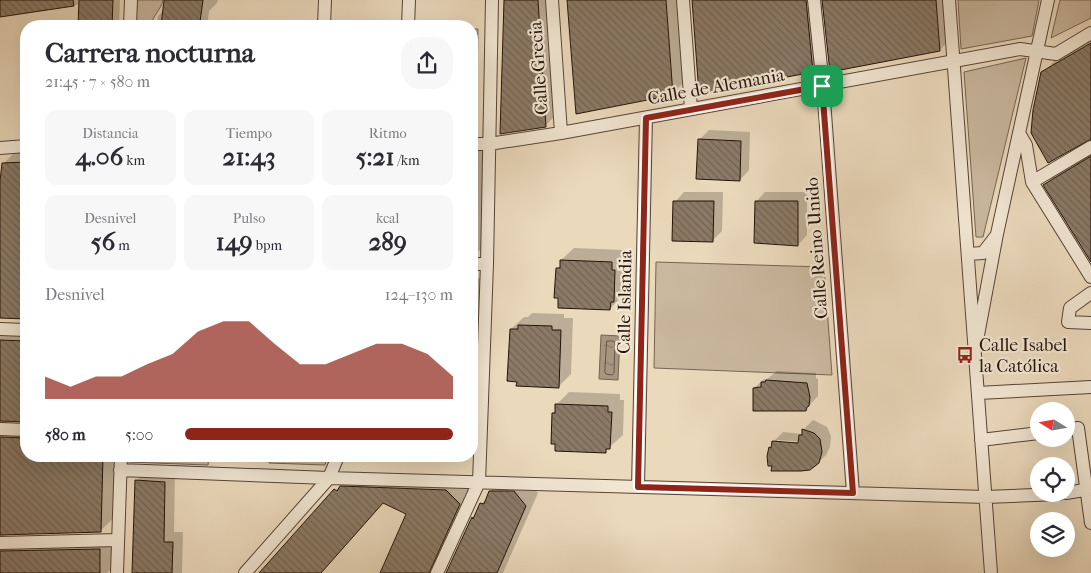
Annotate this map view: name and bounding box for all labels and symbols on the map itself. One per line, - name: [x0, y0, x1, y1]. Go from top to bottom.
- street label: Calle Grecia: [525, 20, 553, 116]
- street label: Calle de Alemania: [646, 65, 787, 109]
- pin: [801, 65, 843, 107]
- street label: Calle Reino Unido: [802, 176, 832, 320]
- street label: Calle Islandia: [614, 249, 636, 354]
- place label: Calle Isabel la Católica: [978, 335, 1067, 377]
- bus stop icon: Calle Isabel la Católica: [955, 345, 975, 365]
- north arrow: [1030, 402, 1075, 448]

